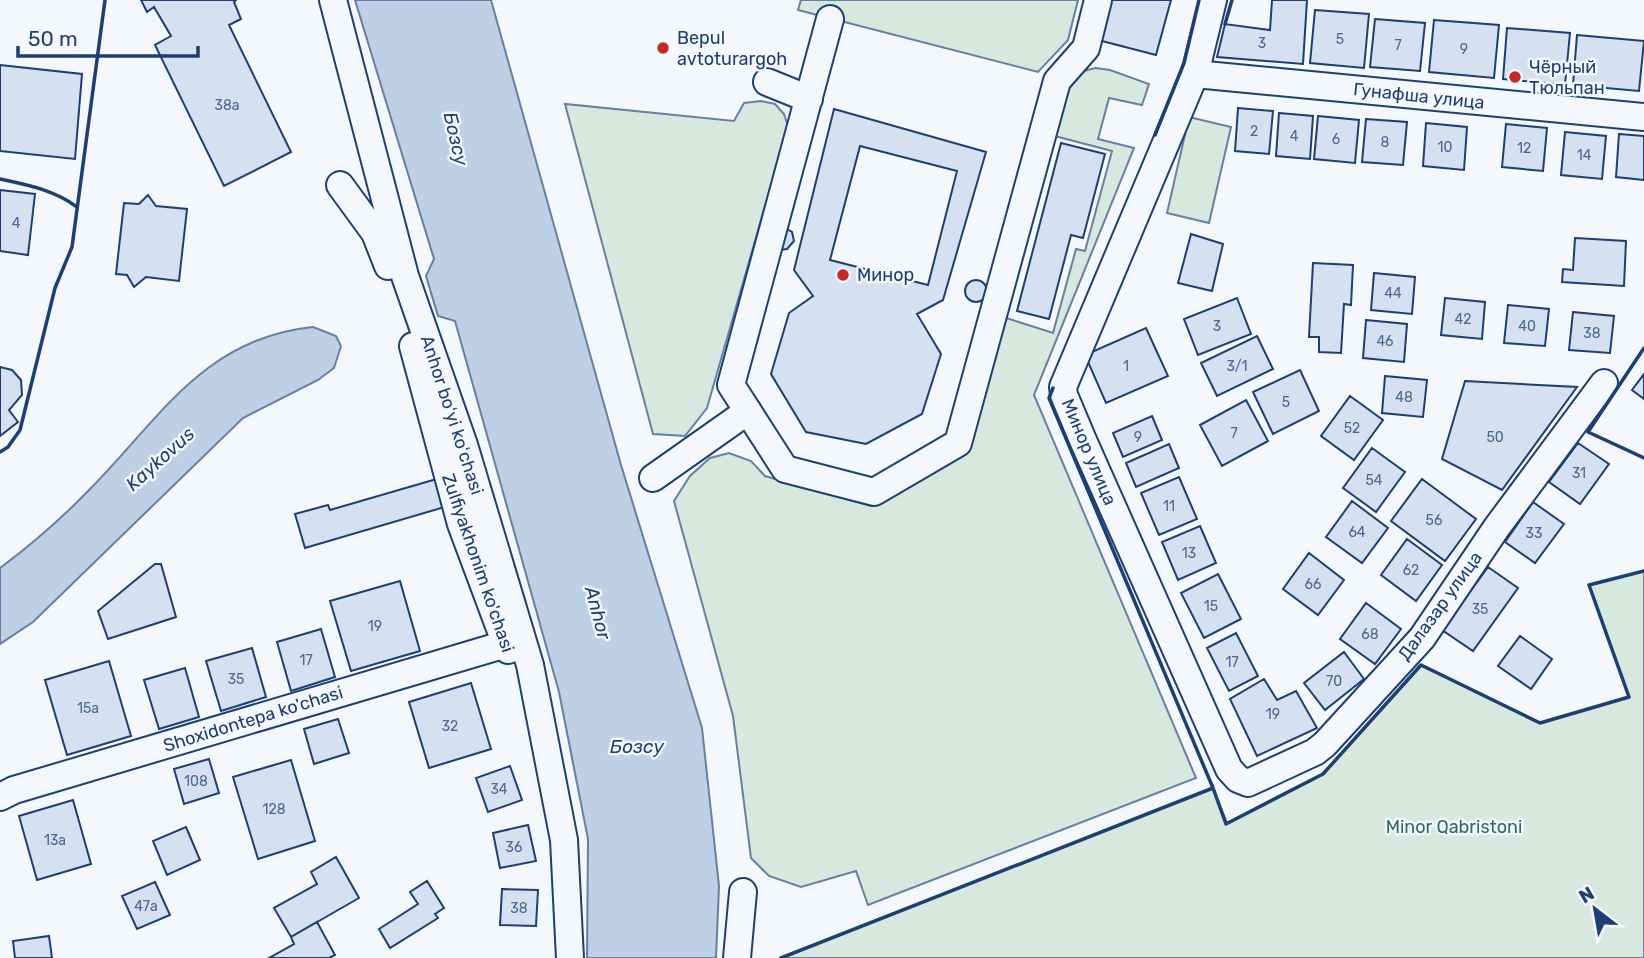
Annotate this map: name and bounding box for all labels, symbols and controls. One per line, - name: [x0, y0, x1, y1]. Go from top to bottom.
- scale bar: [18, 14, 198, 58]
- text: 50 m: [28, 26, 78, 51]
- place label: Bepul avtoturargoh: [677, 27, 787, 70]
- house number: 5: [1336, 31, 1344, 48]
- house number: 3: [1258, 35, 1266, 52]
- house number: 7: [1394, 37, 1402, 54]
- marker: Bepul avtoturargoh: [655, 40, 671, 56]
- house number: 9: [1460, 41, 1468, 58]
- place label: Чёрный Тюльпан: [1529, 56, 1605, 99]
- marker: Чёрный Тюльпан: [1507, 69, 1523, 85]
- street label: Гунафша улица: [1352, 78, 1486, 114]
- house number: 38a: [214, 97, 240, 114]
- water label: Бозсу: [439, 110, 473, 168]
- house number: 2: [1250, 123, 1258, 140]
- house number: 4: [1290, 128, 1299, 145]
- house number: 6: [1332, 131, 1340, 148]
- house number: 8: [1381, 134, 1390, 151]
- house number: 10: [1438, 139, 1453, 156]
- house number: 12: [1517, 140, 1531, 157]
- house number: 14: [1577, 147, 1592, 164]
- house number: 4: [12, 215, 21, 232]
- place label: Минор: [857, 264, 914, 286]
- marker: Минор: [835, 267, 851, 283]
- house number: 44: [1384, 285, 1402, 302]
- house number: 42: [1455, 311, 1471, 328]
- house number: 3: [1213, 318, 1221, 335]
- house number: 40: [1518, 318, 1536, 335]
- house number: 38: [1583, 325, 1601, 342]
- street label: Anhor boʻyi koʻchasi: [416, 332, 488, 498]
- house number: 46: [1376, 333, 1394, 350]
- house number: 1: [1123, 358, 1129, 375]
- house number: 3/1: [1226, 358, 1248, 375]
- house number: 48: [1395, 389, 1413, 406]
- house number: 5: [1282, 394, 1290, 411]
- street label: Минор улица: [1057, 395, 1121, 509]
- house number: 52: [1344, 420, 1360, 437]
- water label: Kaykovus: [121, 422, 199, 496]
- house number: 7: [1230, 425, 1238, 442]
- house number: 9: [1134, 429, 1142, 446]
- house number: 50: [1486, 429, 1504, 446]
- house number: 31: [1572, 465, 1586, 482]
- street label: Zulfiyakhonim ko'chasi: [437, 471, 519, 655]
- house number: 54: [1365, 472, 1383, 489]
- house number: 11: [1163, 498, 1175, 515]
- house number: 56: [1426, 512, 1442, 529]
- house number: 64: [1348, 524, 1366, 541]
- house number: 33: [1526, 525, 1542, 542]
- house number: 13: [1182, 545, 1196, 562]
- street label: Далазар улица: [1393, 547, 1487, 665]
- house number: 62: [1403, 562, 1419, 579]
- house number: 66: [1305, 576, 1321, 593]
- water label: Anhor: [580, 583, 616, 643]
- house number: 15: [1204, 598, 1218, 615]
- house number: 35: [1472, 601, 1488, 618]
- house number: 19: [368, 618, 382, 635]
- house number: 68: [1361, 626, 1379, 643]
- house number: 17: [299, 652, 313, 669]
- house number: 17: [1225, 654, 1239, 671]
- house number: 35: [228, 671, 244, 688]
- house number: 70: [1326, 673, 1342, 690]
- street label: Shoxidontepa ko'chasi: [160, 681, 346, 757]
- house number: 15a: [77, 700, 99, 717]
- house number: 19: [1266, 706, 1280, 723]
- house number: 32: [442, 718, 458, 735]
- water label: Бозсу: [610, 735, 664, 758]
- house number: 108: [184, 773, 208, 790]
- house number: 34: [490, 781, 508, 798]
- house number: 128: [262, 801, 286, 818]
- park label: Minor Qabristoni: [1386, 816, 1522, 838]
- house number: 13a: [44, 832, 66, 849]
- house number: 36: [506, 839, 522, 856]
- north arrow: [1560, 874, 1630, 944]
- text: N: [1575, 881, 1598, 908]
- house number: 47a: [134, 898, 158, 915]
- house number: 38: [510, 900, 528, 917]

